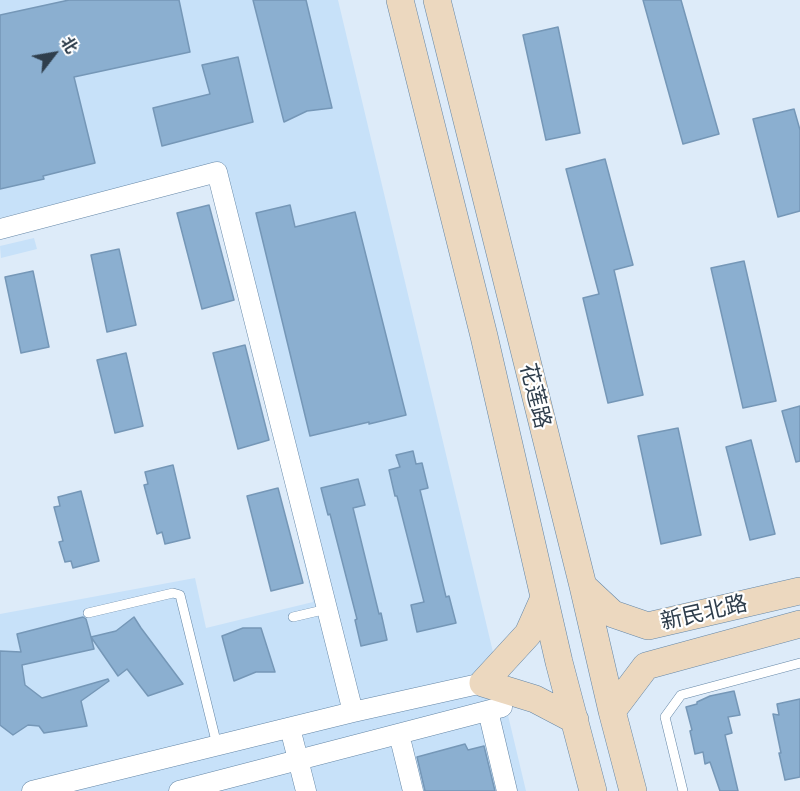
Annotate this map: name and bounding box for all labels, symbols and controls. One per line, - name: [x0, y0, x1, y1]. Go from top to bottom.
- north arrow: [24, 24, 84, 84]
- text: 北: [57, 33, 82, 57]
- street label: 花莲路: [514, 361, 556, 431]
- street label: 新民北路: [658, 590, 750, 636]

